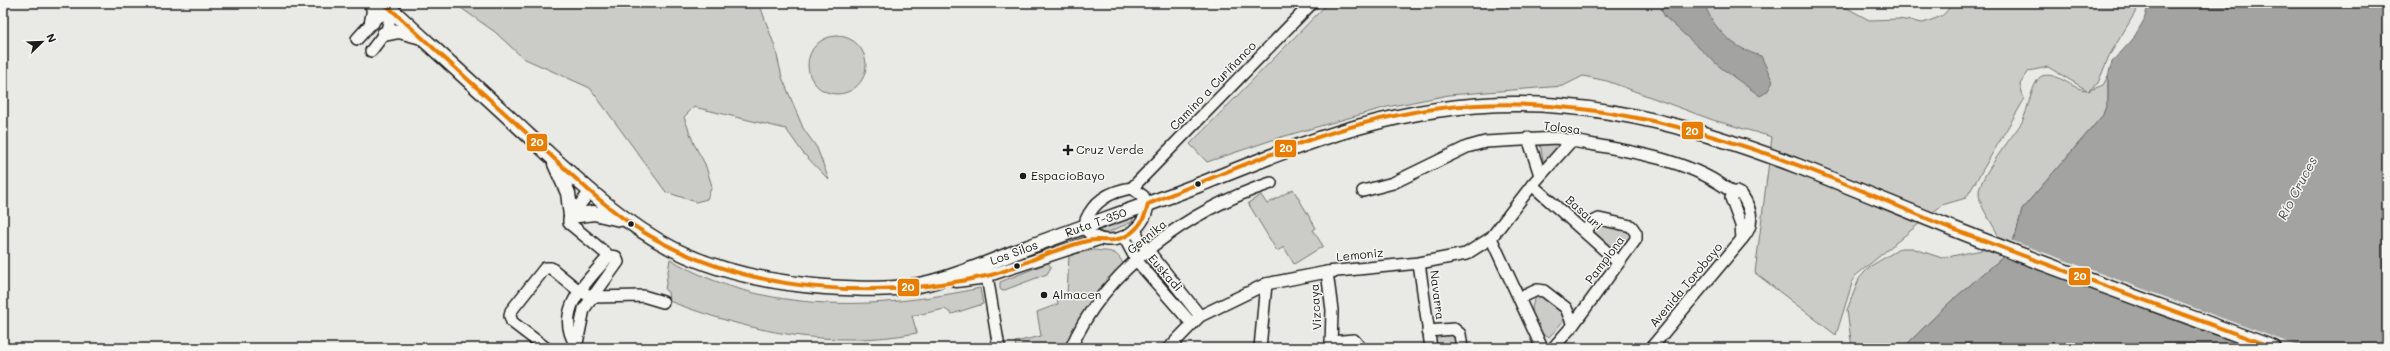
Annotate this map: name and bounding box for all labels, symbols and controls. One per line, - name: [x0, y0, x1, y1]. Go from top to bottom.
- north arrow: [22, 22, 62, 62]
- text: N: [43, 31, 60, 45]
- street label: Camino a Curiñanco: [1166, 37, 1259, 133]
- street label: Tolosa: [1543, 117, 1582, 137]
- line badge: 20: [1681, 121, 1704, 140]
- text: 20: [1685, 123, 1699, 138]
- line badge: 20: [526, 133, 548, 152]
- text: 20: [530, 134, 544, 149]
- line badge: 20: [1274, 139, 1297, 158]
- text: 20: [1279, 140, 1293, 155]
- place label: Cruz Verde: [1076, 141, 1144, 157]
- marker: Cruz Verde: [1063, 145, 1073, 155]
- water label: Río Cruces: [2273, 153, 2320, 222]
- place label: EspacioBayo: [1031, 167, 1105, 183]
- marker: EspacioBayo: [1018, 171, 1028, 181]
- unlabelled marker: [1193, 179, 1203, 189]
- street label: Basauri: [1563, 191, 1607, 233]
- street label: Ruta T-350: [1063, 203, 1129, 240]
- street label: Gernika: [1123, 215, 1169, 257]
- unlabelled marker: [626, 219, 636, 229]
- street label: Pamplona: [1581, 232, 1627, 287]
- street label: Los Silos: [988, 236, 1040, 268]
- street label: Avenida Torobayo: [1645, 239, 1725, 330]
- street label: Lemoniz: [1335, 244, 1385, 264]
- street label: Euskadi: [1145, 250, 1186, 294]
- unlabelled marker: [1012, 261, 1022, 271]
- line badge: 20: [2068, 267, 2091, 286]
- text: 20: [2073, 268, 2087, 283]
- street label: Navarra: [1427, 269, 1449, 321]
- line badge: 20: [897, 278, 920, 297]
- text: 20: [901, 279, 915, 294]
- street label: Vizcaya: [1305, 283, 1325, 331]
- place label: Almacen: [1052, 286, 1102, 302]
- marker: Almacen: [1039, 290, 1049, 300]

